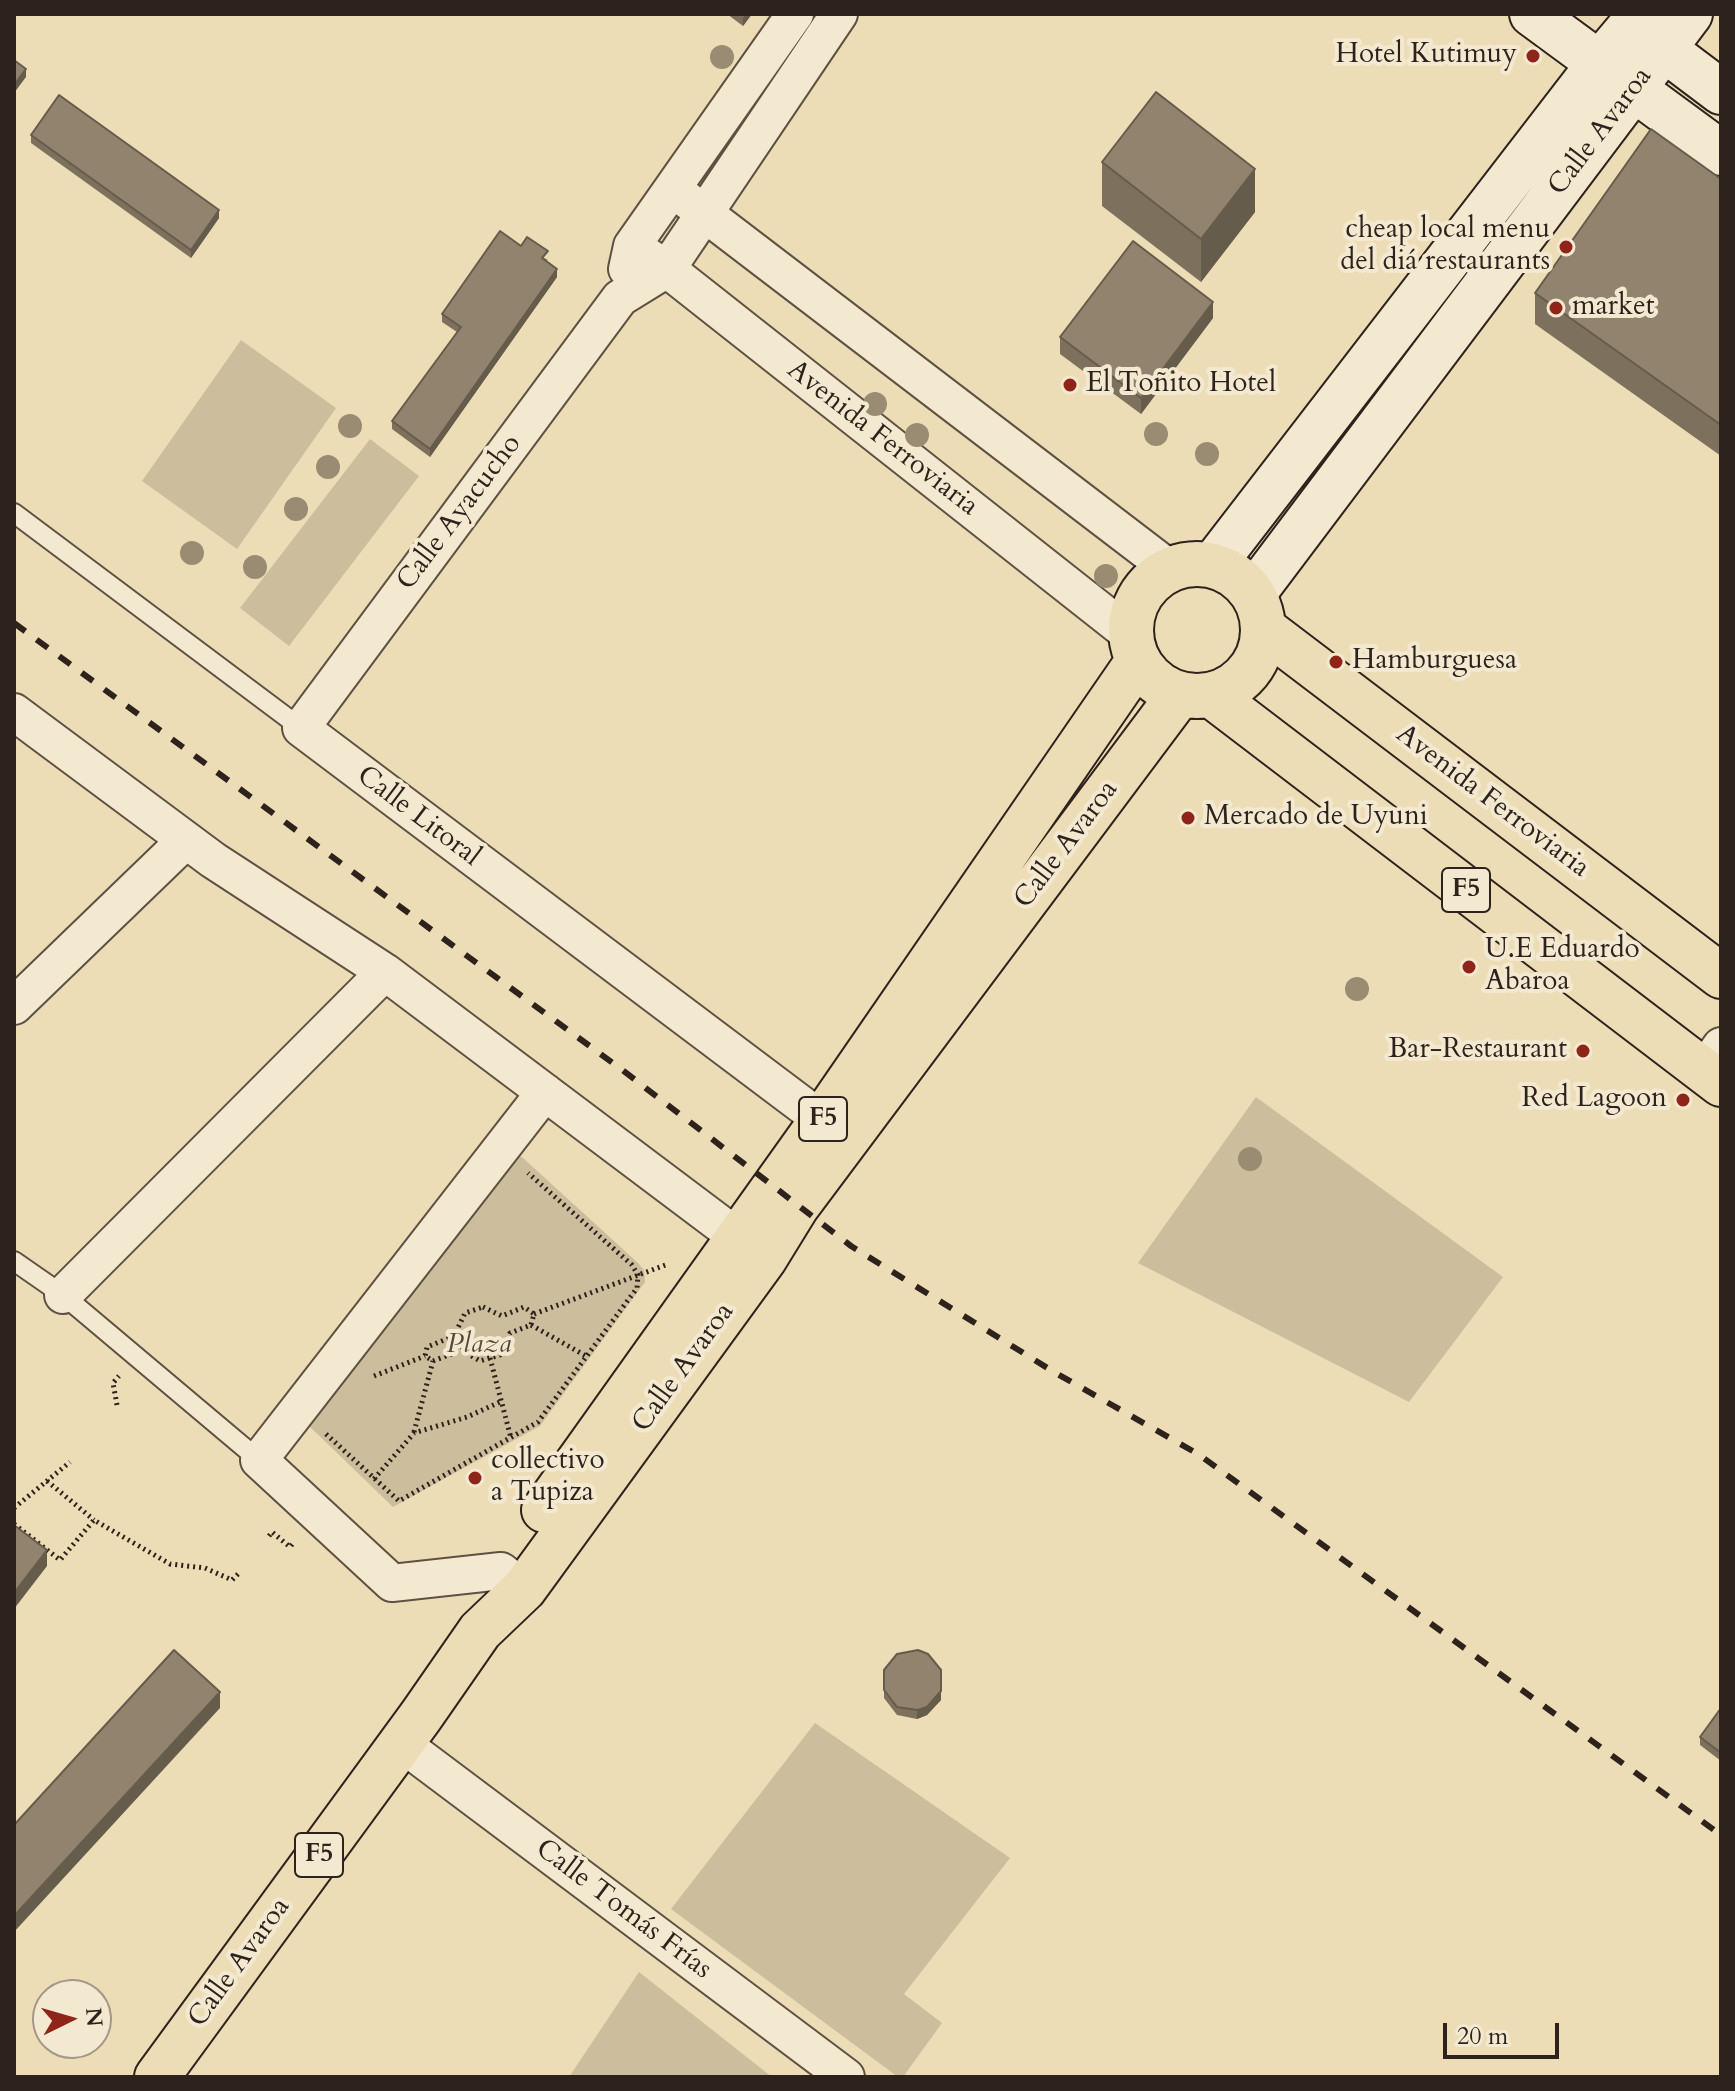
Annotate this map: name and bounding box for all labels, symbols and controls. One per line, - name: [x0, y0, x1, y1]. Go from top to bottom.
- place label: Hotel Kutimuy: [1335, 39, 1517, 73]
- marker: Hotel Kutimuy: [1524, 47, 1542, 65]
- street label: Calle Avaroa: [1542, 61, 1660, 203]
- place label: cheap local menu del diá restaurants: [1340, 214, 1550, 280]
- marker: cheap local menu del diá restaurants: [1557, 238, 1575, 256]
- place label: market: [1572, 291, 1655, 325]
- marker: market: [1547, 299, 1565, 317]
- street label: Avenida Ferroviaria: [780, 354, 984, 524]
- place label: El Toñito Hotel: [1086, 368, 1276, 402]
- marker: El Toñito Hotel: [1061, 376, 1079, 394]
- street label: Calle Ayacucho: [391, 429, 529, 597]
- place label: Hamburguesa: [1352, 645, 1517, 679]
- marker: Hamburguesa: [1327, 653, 1345, 671]
- street label: Avenida Ferroviaria: [1389, 718, 1595, 886]
- street label: Calle Litoral: [350, 760, 486, 874]
- street label: Calle Avaroa: [1008, 774, 1126, 916]
- place label: Mercado de Uyuni: [1204, 801, 1428, 835]
- marker: Mercado de Uyuni: [1179, 809, 1197, 827]
- road number: F5: [1442, 868, 1490, 912]
- place label: U.E Eduardo Abaroa: [1485, 934, 1640, 1000]
- marker: U.E Eduardo Abaroa: [1460, 958, 1478, 976]
- place label: Bar-Restaurant: [1388, 1034, 1567, 1068]
- marker: Bar-Restaurant: [1574, 1042, 1592, 1060]
- place label: Red Lagoon: [1522, 1083, 1667, 1117]
- marker: Red Lagoon: [1674, 1091, 1692, 1109]
- road number: F5: [799, 1097, 847, 1141]
- street label: Calle Avaroa: [626, 1297, 742, 1439]
- park label: Plaza: [447, 1329, 511, 1363]
- place label: collectivo a Tupiza: [491, 1445, 605, 1511]
- marker: collectivo a Tupiza: [466, 1469, 484, 1487]
- road number: F5: [295, 1833, 343, 1877]
- street label: Calle Tomás Frías: [528, 1833, 718, 1987]
- street label: Calle Avaroa: [182, 1892, 298, 2034]
- north arrow: [32, 1979, 112, 2059]
- text: N: [78, 2006, 110, 2028]
- scale bar: [1447, 2007, 1563, 2057]
- text: 20 m: [1457, 2020, 1508, 2053]

